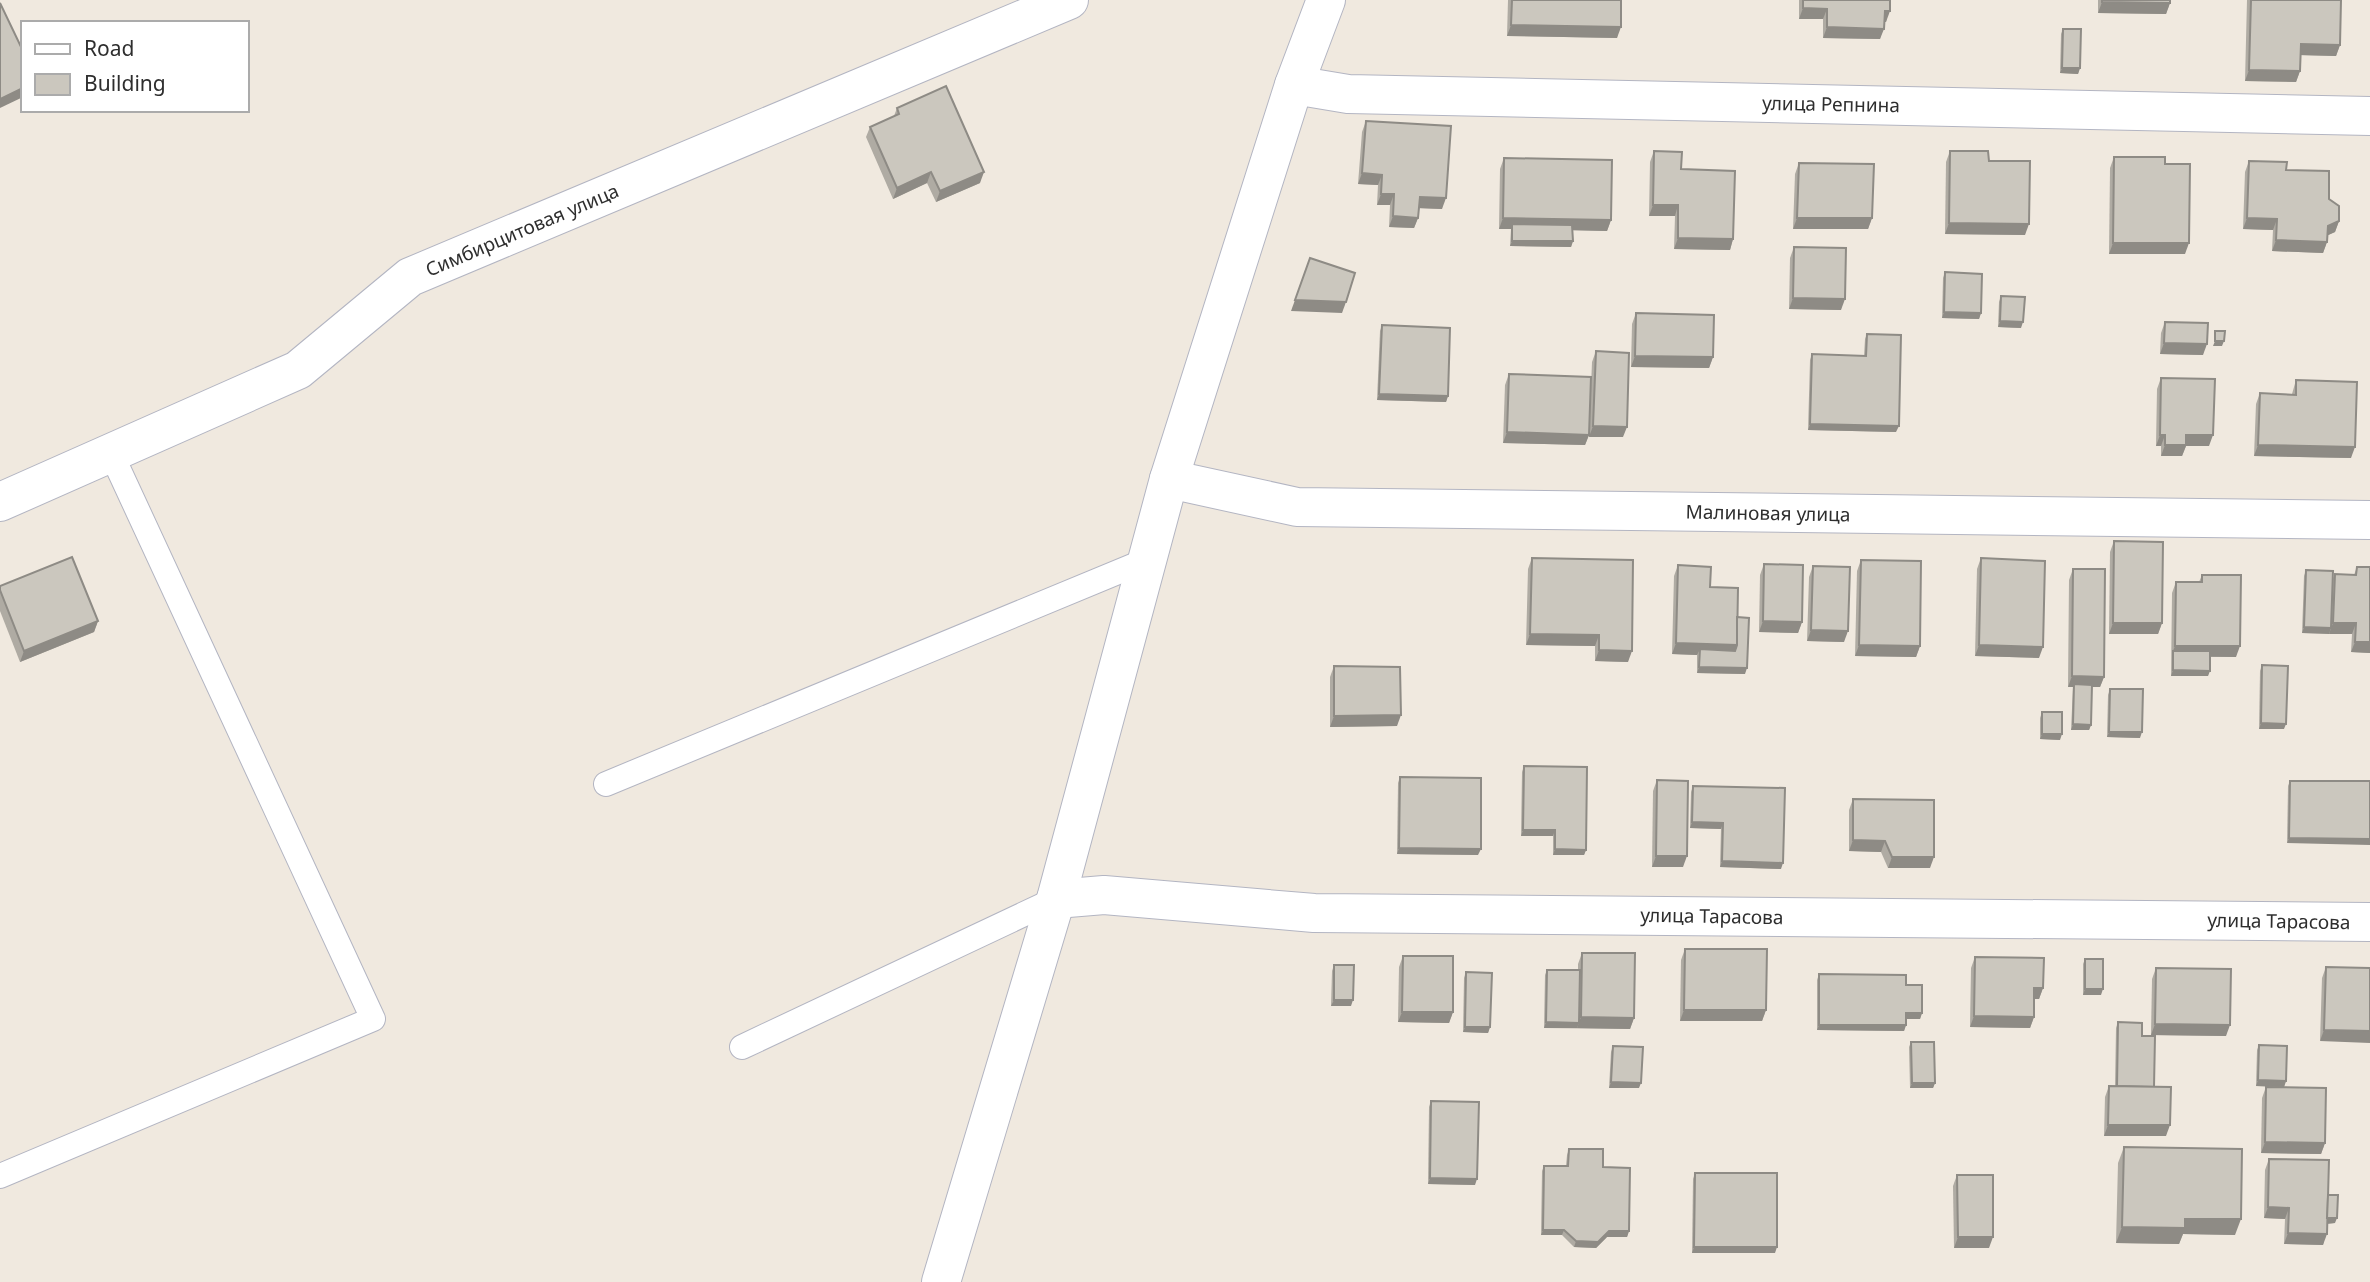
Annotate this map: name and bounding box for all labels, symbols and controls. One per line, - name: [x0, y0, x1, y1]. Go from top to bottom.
- legend: [21, 21, 248, 112]
- text: Road: [84, 34, 134, 62]
- text: Building: [84, 69, 166, 97]
- street label: улица Репнина: [1762, 90, 1900, 118]
- street label: Симбирцитовая улица: [421, 177, 623, 283]
- street label: Малиновая улица: [1685, 499, 1851, 527]
- street label: улица Тарасова: [1640, 902, 1784, 930]
- street label: улица Тарасова: [2207, 907, 2351, 935]

